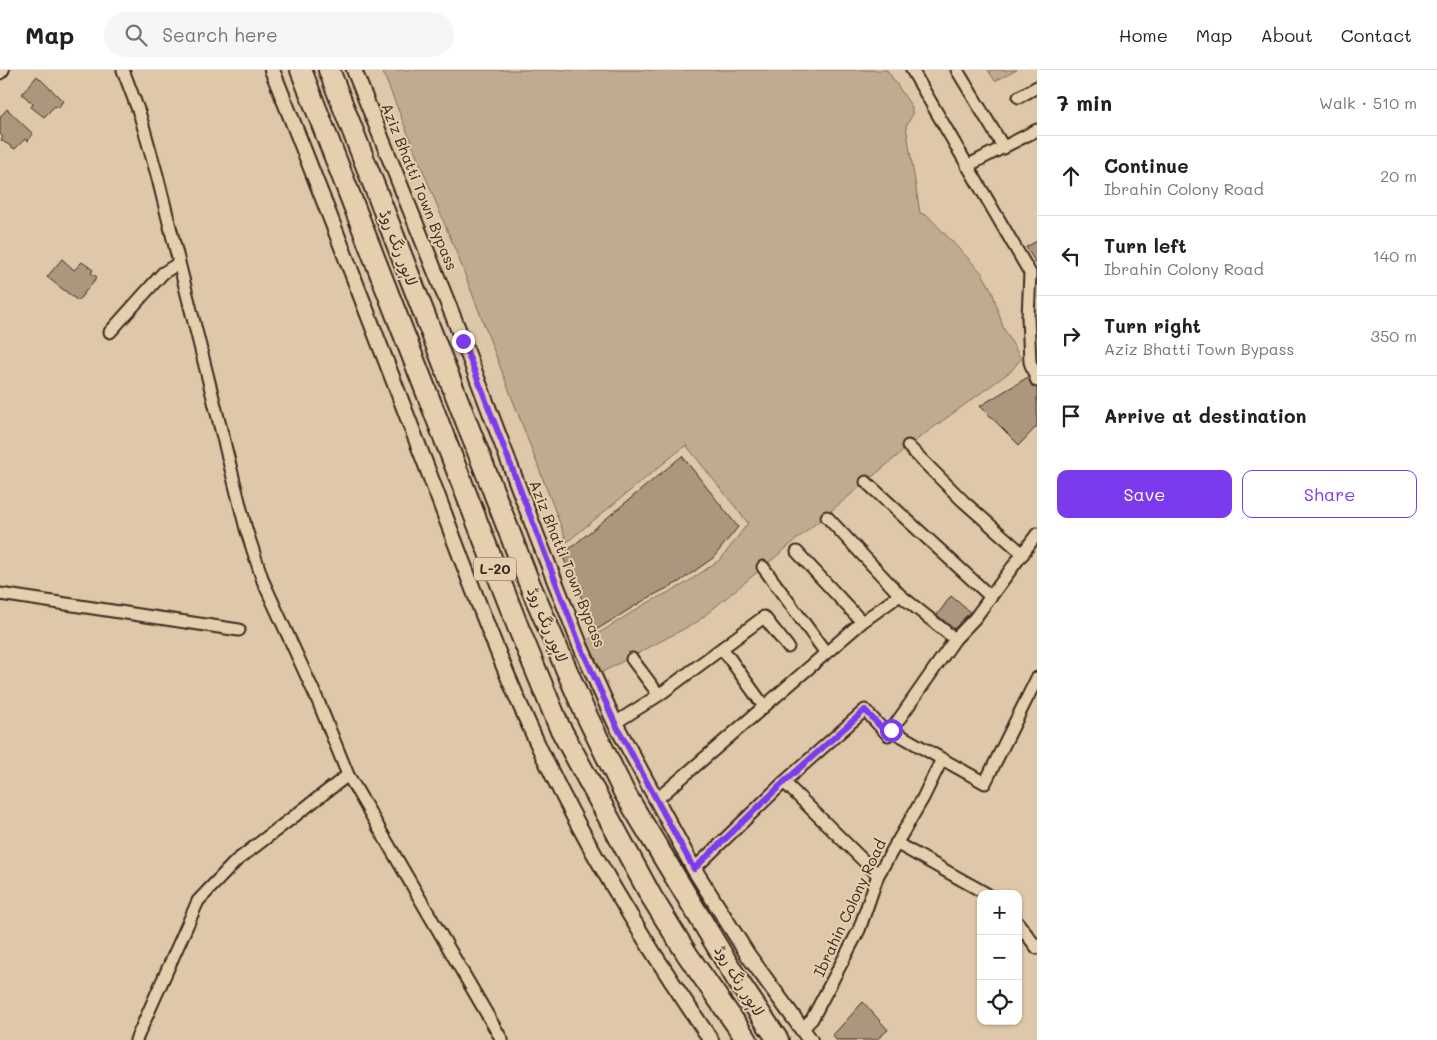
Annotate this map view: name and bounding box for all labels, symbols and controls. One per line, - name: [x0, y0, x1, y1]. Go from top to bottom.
- search box: [104, 12, 454, 57]
- text: Map: [25, 19, 74, 50]
- icon: search: [122, 21, 150, 49]
- text: Search here: [162, 22, 278, 47]
- text: Home: [1119, 23, 1168, 47]
- text: Map: [1196, 23, 1232, 47]
- text: About: [1260, 23, 1313, 47]
- text: Contact: [1341, 23, 1412, 47]
- text: 7 min: [1057, 89, 1112, 116]
- text: Walk · 510 m: [1319, 92, 1417, 113]
- street label: Aziz Bhatti Town Bypass: [377, 100, 463, 273]
- text: Continue: [1104, 153, 1189, 178]
- icon: ahead: [1057, 162, 1085, 190]
- text: 20 m: [1380, 165, 1417, 186]
- text: Ibrahin Colony Road: [1104, 178, 1264, 199]
- street label: لاہور رنگ روڈ: [374, 207, 423, 289]
- text: Turn left: [1104, 233, 1187, 258]
- icon: left: [1057, 242, 1085, 270]
- text: 140 m: [1373, 245, 1417, 266]
- text: Ibrahin Colony Road: [1104, 258, 1264, 279]
- text: Turn right: [1104, 313, 1201, 338]
- icon: right: [1057, 322, 1085, 350]
- text: 350 m: [1371, 325, 1417, 346]
- route end: [452, 330, 475, 353]
- text: Aziz Bhatti Town Bypass: [1104, 338, 1294, 359]
- icon: arrive: [1057, 402, 1085, 430]
- text: Arrive at destination: [1104, 403, 1307, 428]
- button: Save: [1057, 470, 1232, 518]
- button: Share: [1242, 470, 1417, 518]
- street label: Aziz Bhatti Town Bypass: [525, 477, 611, 650]
- road number: L-20: [474, 558, 516, 580]
- street label: لاہور رنگ روڈ: [521, 584, 573, 666]
- route start: [880, 719, 903, 742]
- street label: Ibrahin Colony Road: [808, 835, 890, 980]
- map controls: [977, 890, 1022, 1025]
- button: +: [977, 890, 1022, 935]
- button: −: [977, 935, 1022, 980]
- street label: لاہور رنگ روڈ: [709, 941, 769, 1021]
- button: locate: [977, 980, 1022, 1025]

